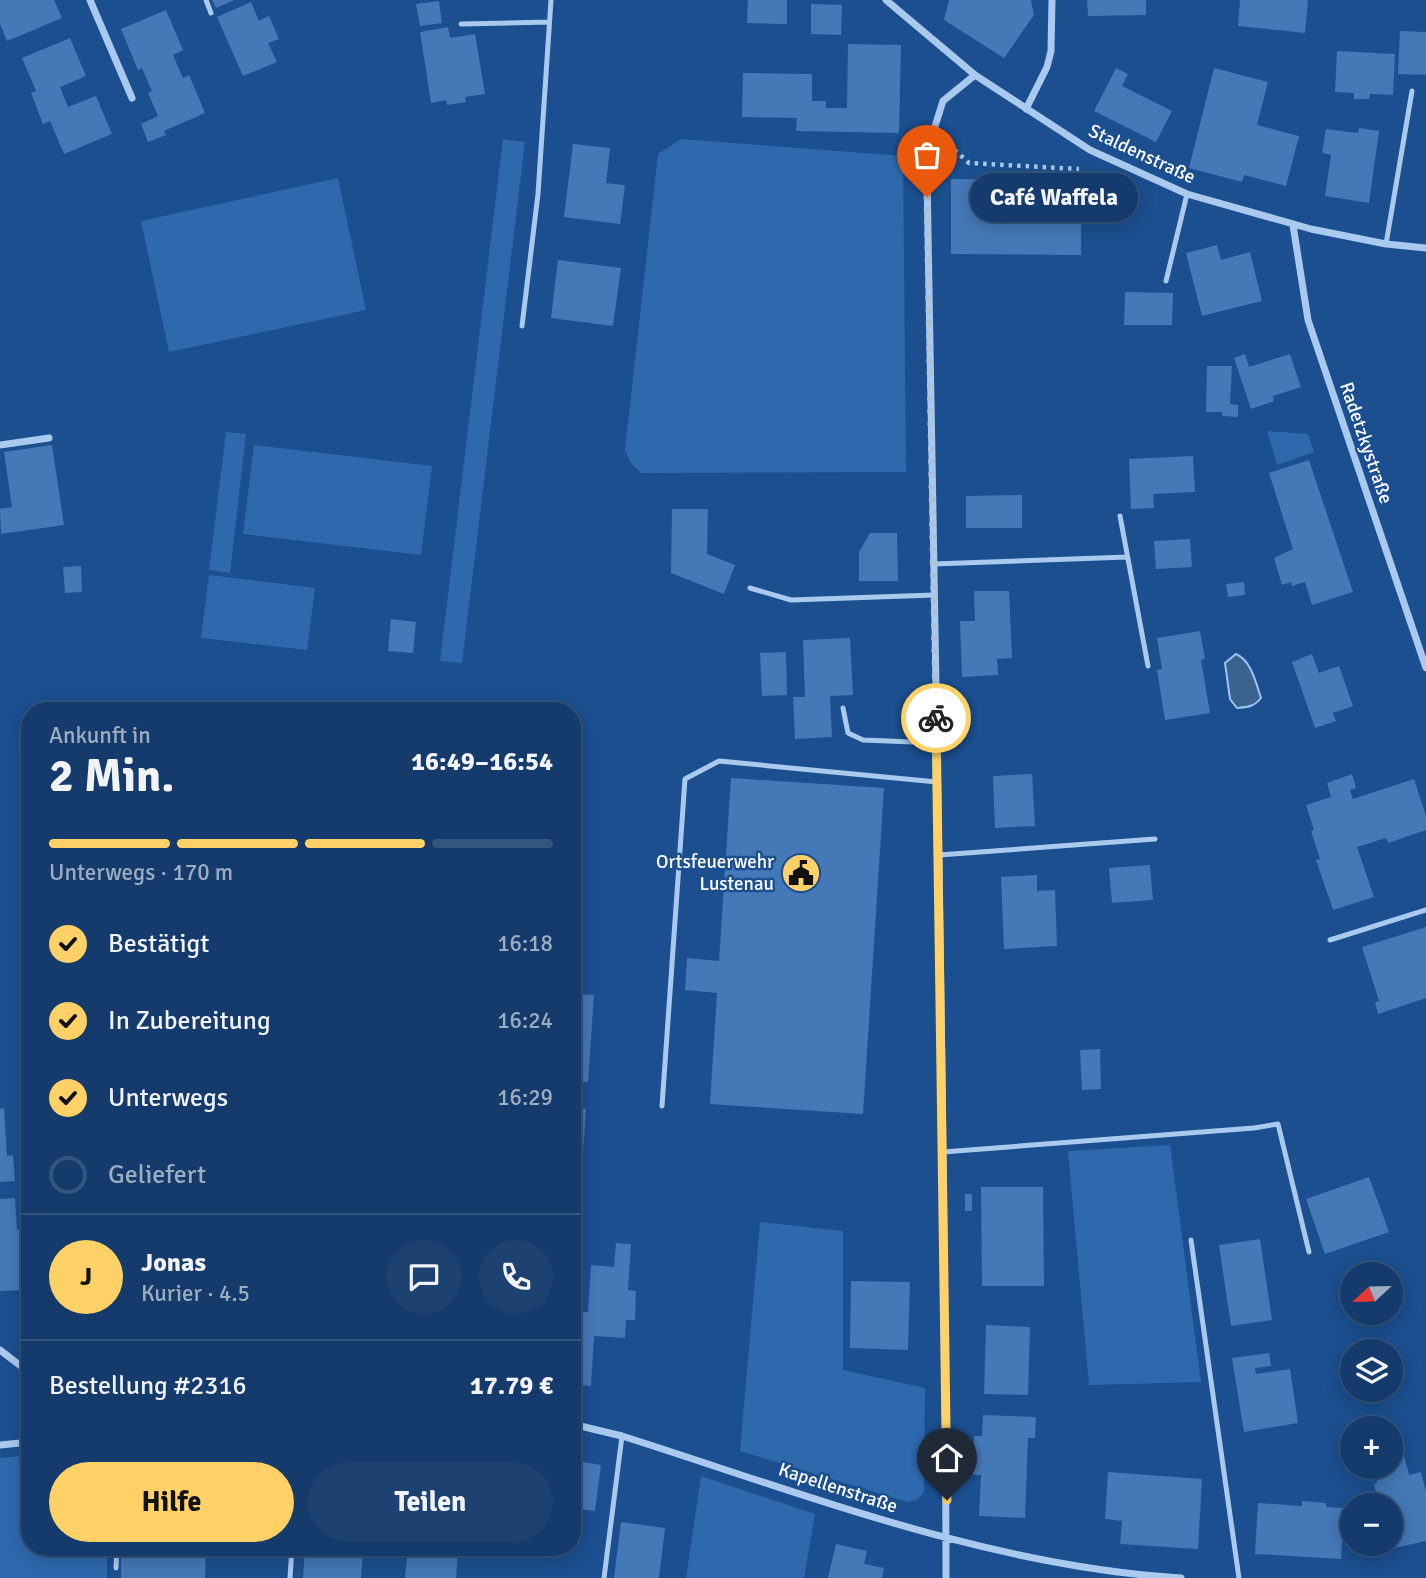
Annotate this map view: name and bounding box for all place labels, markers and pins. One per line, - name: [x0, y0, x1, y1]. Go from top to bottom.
- pin: [897, 125, 957, 197]
- callout: Café Waffela: [969, 172, 1137, 222]
- place label: Ortsfeuerwehr Lustenau: [656, 850, 774, 896]
- public building icon: Ortsfeuerwehr Lustenau: [780, 852, 822, 894]
- pin: [917, 1428, 977, 1500]

